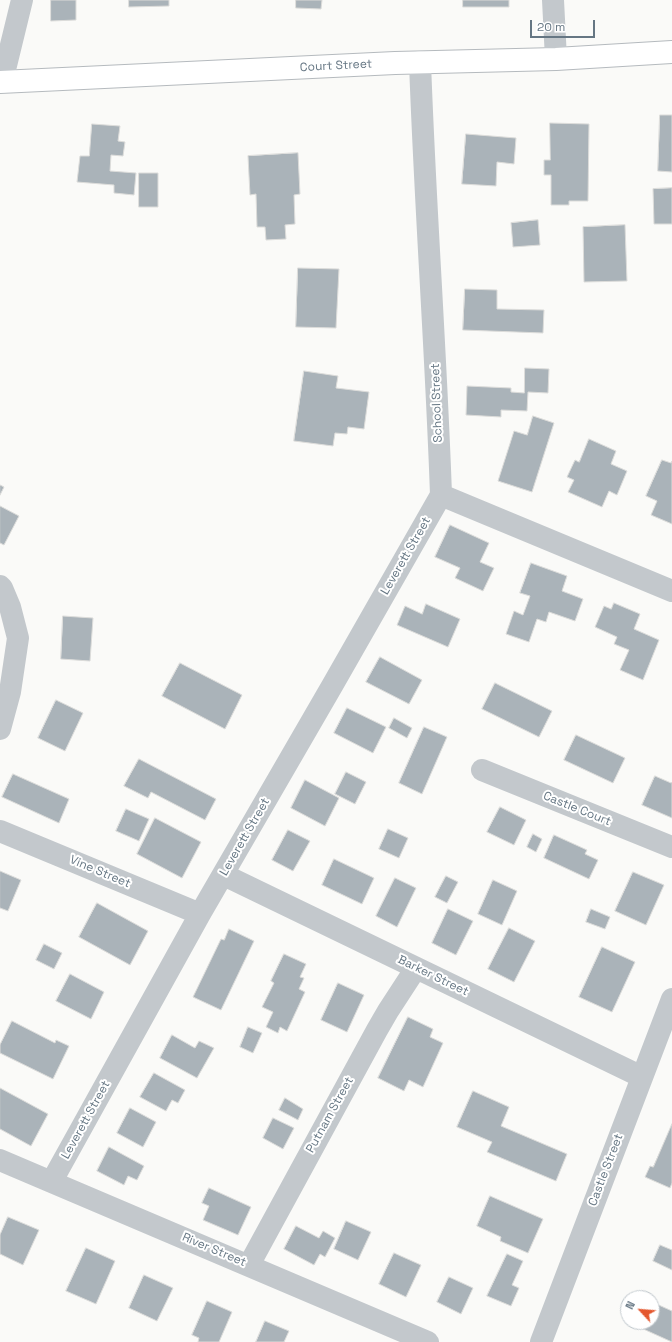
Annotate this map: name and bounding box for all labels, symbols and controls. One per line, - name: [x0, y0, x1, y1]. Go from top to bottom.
- scale bar: [532, 12, 597, 38]
- text: 20 m: [537, 19, 565, 35]
- street label: Court Street: [300, 57, 372, 75]
- street label: School Street: [428, 363, 446, 443]
- street label: Leverett Street: [378, 515, 434, 597]
- street label: Castle Court: [541, 789, 613, 829]
- street label: Leverett Street: [217, 796, 273, 878]
- street label: Vine Street: [67, 853, 133, 891]
- street label: Barker Street: [395, 953, 471, 999]
- street label: Putnam Street: [303, 1075, 357, 1155]
- street label: Leverett Street: [59, 1078, 113, 1162]
- street label: Castle Street: [586, 1132, 626, 1208]
- street label: River Street: [180, 1230, 248, 1270]
- north arrow: [620, 1290, 660, 1330]
- text: N: [622, 1299, 638, 1312]

